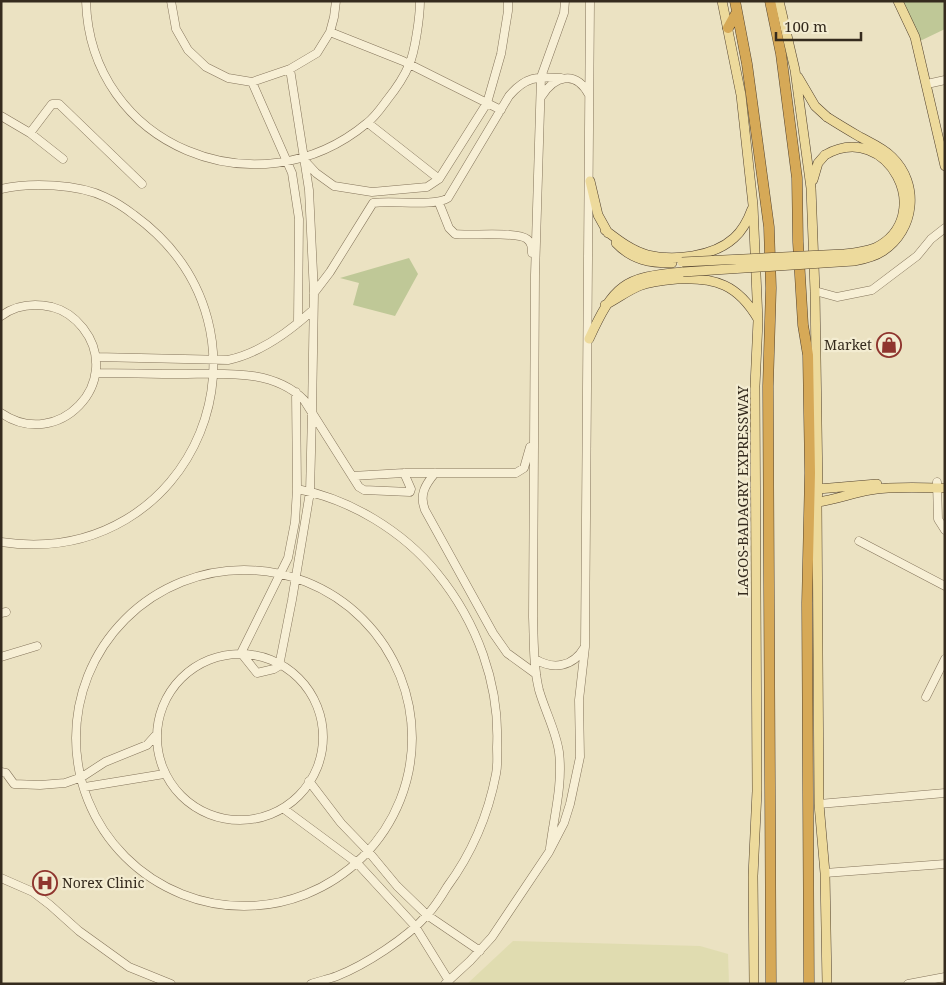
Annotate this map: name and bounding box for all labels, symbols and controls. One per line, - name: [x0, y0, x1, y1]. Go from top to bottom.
- scale bar: [776, 10, 861, 42]
- text: 100 m: [784, 16, 827, 36]
- shop icon: Market: [876, 332, 902, 358]
- place label: Market: [824, 335, 872, 354]
- street label: LAGOS-BADAGRY EXPRESSWAY: [733, 385, 752, 596]
- hospital icon: Norex Clinic: [32, 870, 58, 896]
- place label: Norex Clinic: [62, 873, 145, 892]

